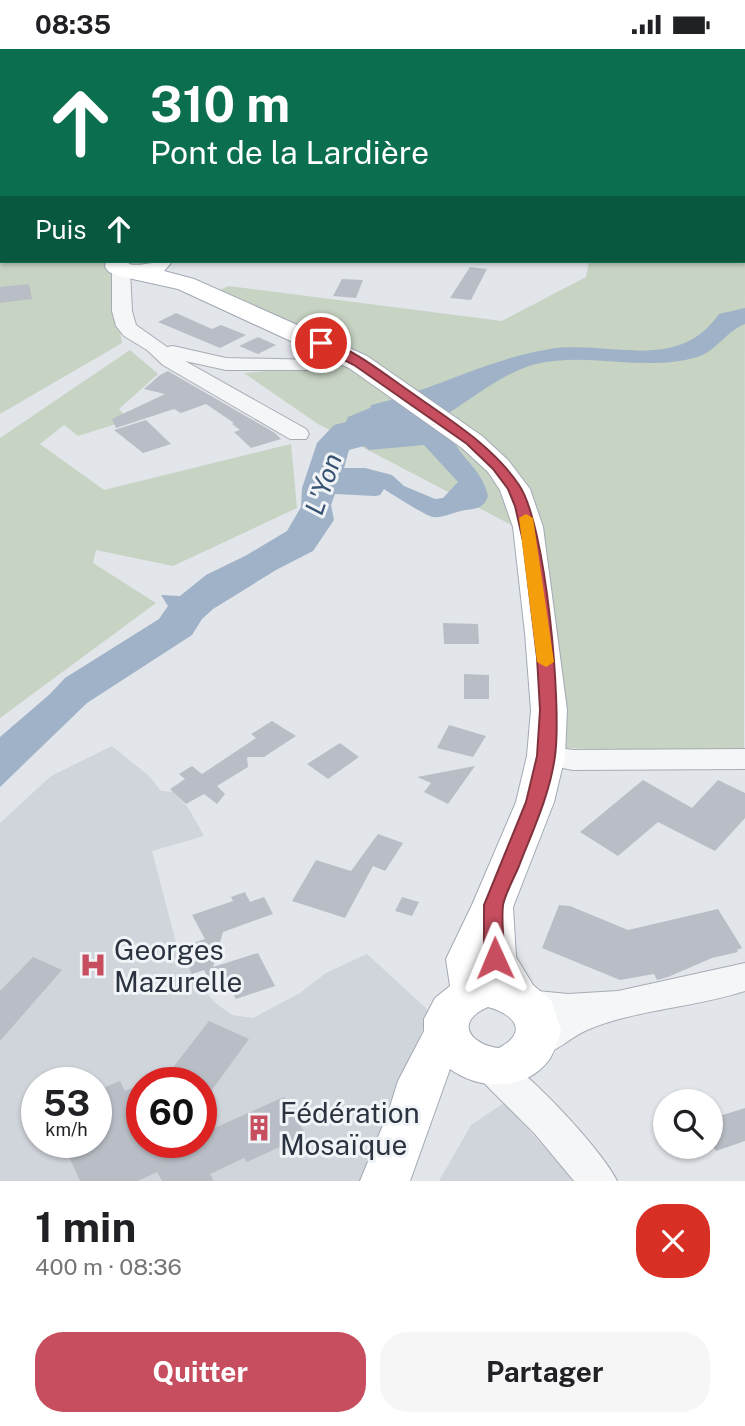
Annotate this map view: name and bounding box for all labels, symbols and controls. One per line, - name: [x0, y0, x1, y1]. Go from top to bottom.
- text: 08:35: [35, 9, 111, 40]
- text: 310 m: [150, 75, 290, 133]
- icon: ahead: [35, 77, 126, 168]
- text: Pont de la Lardière: [150, 134, 429, 171]
- icon: ahead: [100, 210, 138, 248]
- text: Puis: [35, 214, 86, 245]
- pin: [291, 313, 351, 373]
- icon: arrive: [302, 324, 340, 362]
- water label: L'Yon: [298, 449, 348, 519]
- position arrow: [458, 921, 532, 995]
- place label: Georges Mazurelle: [114, 933, 242, 998]
- hospital icon: Georges Mazurelle: [78, 950, 108, 980]
- speed limit sign: 60: [126, 1067, 217, 1158]
- text: 53: [43, 1083, 90, 1124]
- map controls: [653, 1089, 723, 1159]
- button: search: [653, 1089, 723, 1159]
- place label: Fédération Mosaïque: [280, 1096, 420, 1161]
- building icon: Fédération Mosaïque: [244, 1113, 274, 1143]
- text: km/h: [45, 1119, 88, 1140]
- text: 1 min: [35, 1202, 136, 1251]
- button: close: [636, 1204, 710, 1278]
- text: 400 m · 08:36: [35, 1253, 182, 1280]
- button: Quitter: [35, 1332, 366, 1412]
- button: Partager: [380, 1332, 710, 1412]

